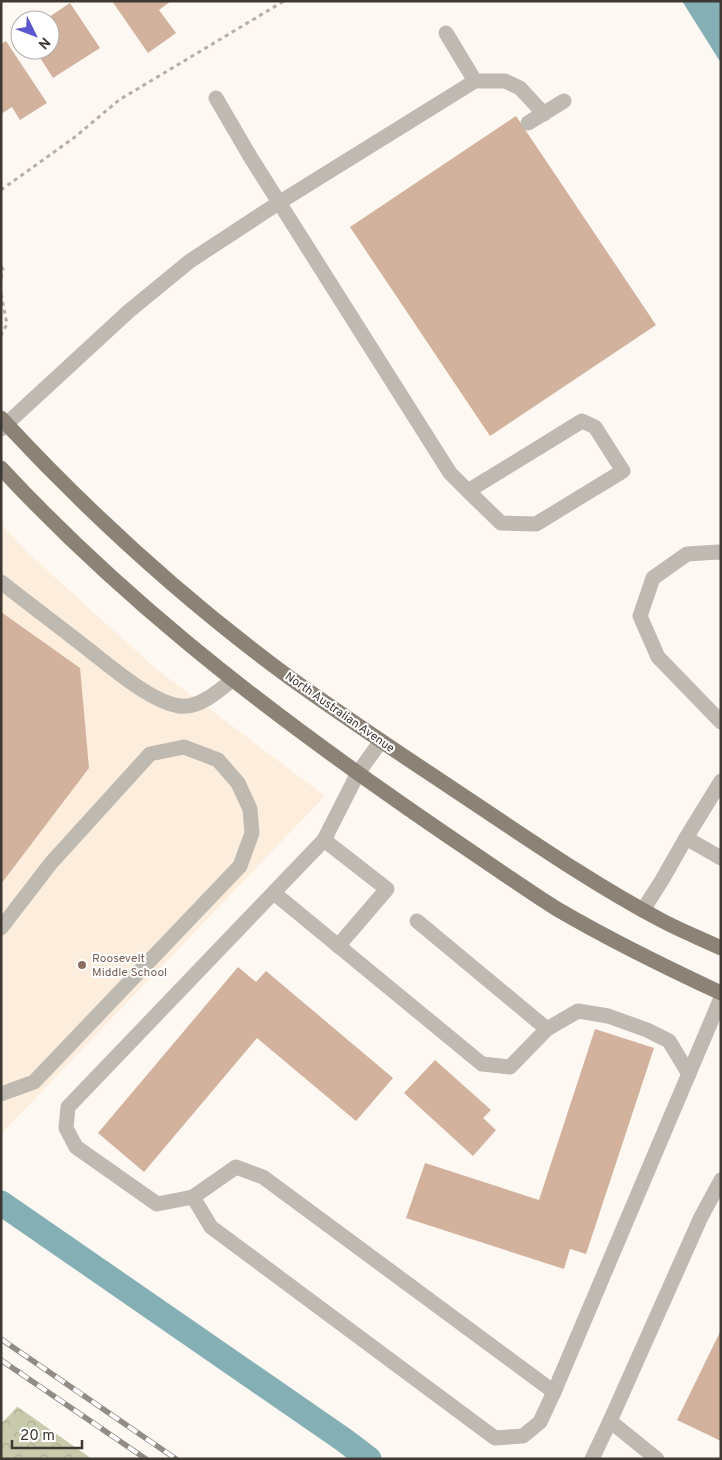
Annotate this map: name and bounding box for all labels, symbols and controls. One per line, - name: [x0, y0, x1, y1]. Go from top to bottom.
- north arrow: [10, 10, 60, 60]
- text: N: [34, 33, 53, 52]
- street label: North Australian Avenue: [281, 669, 397, 757]
- place label: Roosevelt Middle School: [92, 951, 167, 981]
- marker: Roosevelt Middle School: [76, 959, 88, 971]
- scale bar: [12, 1418, 82, 1450]
- text: 20 m: [20, 1427, 55, 1446]

